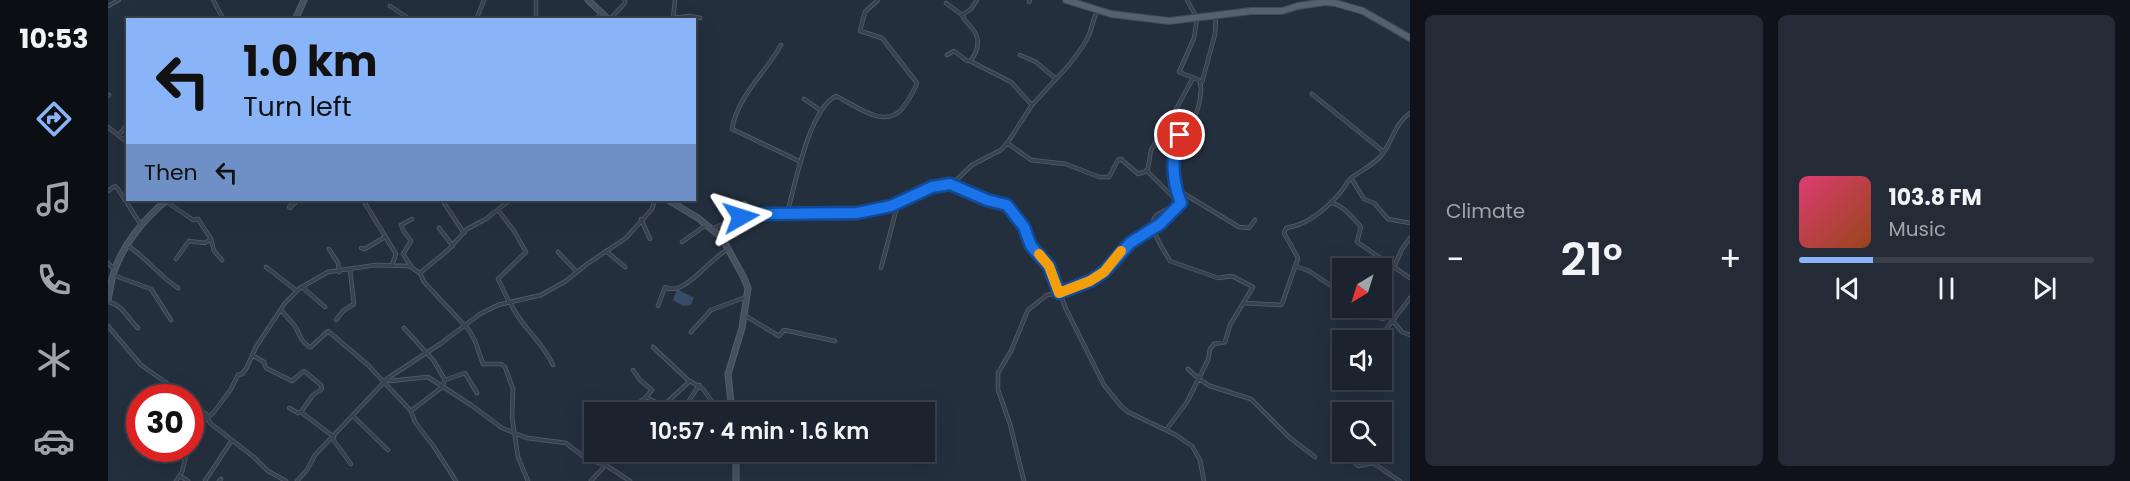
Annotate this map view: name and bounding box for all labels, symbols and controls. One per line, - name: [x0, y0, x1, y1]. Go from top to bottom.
- text: 10:53: [19, 20, 89, 57]
- text: 1.0 km: [243, 32, 377, 91]
- icon: left: [144, 42, 222, 120]
- text: Turn left: [243, 88, 352, 125]
- icon: directions: [33, 98, 75, 140]
- pin: [1154, 109, 1205, 160]
- icon: arrive: [1163, 118, 1196, 151]
- icon: left: [210, 156, 243, 189]
- text: Then: [144, 157, 198, 188]
- icon: music: [33, 178, 75, 220]
- text: 103.8 FM: [1889, 182, 1982, 213]
- position arrow: [709, 185, 773, 249]
- text: Climate: [1446, 197, 1525, 225]
- text: Music: [1889, 215, 1946, 243]
- text: 21°: [1561, 228, 1623, 291]
- text: −: [1446, 236, 1464, 283]
- text: +: [1719, 236, 1742, 283]
- north arrow: [1332, 258, 1392, 318]
- map controls: [1332, 258, 1392, 462]
- icon: phone: [33, 259, 75, 301]
- icon: previous: [1831, 272, 1864, 305]
- icon: pause: [1930, 272, 1963, 305]
- icon: next: [2028, 272, 2061, 305]
- button: sound: [1332, 330, 1392, 390]
- icon: climate: [33, 339, 75, 381]
- speed limit sign: 30: [126, 384, 204, 462]
- button: search: [1332, 402, 1392, 462]
- text: 10:57 · 4 min · 1.6 km: [650, 416, 869, 447]
- icon: car: [33, 420, 75, 462]

